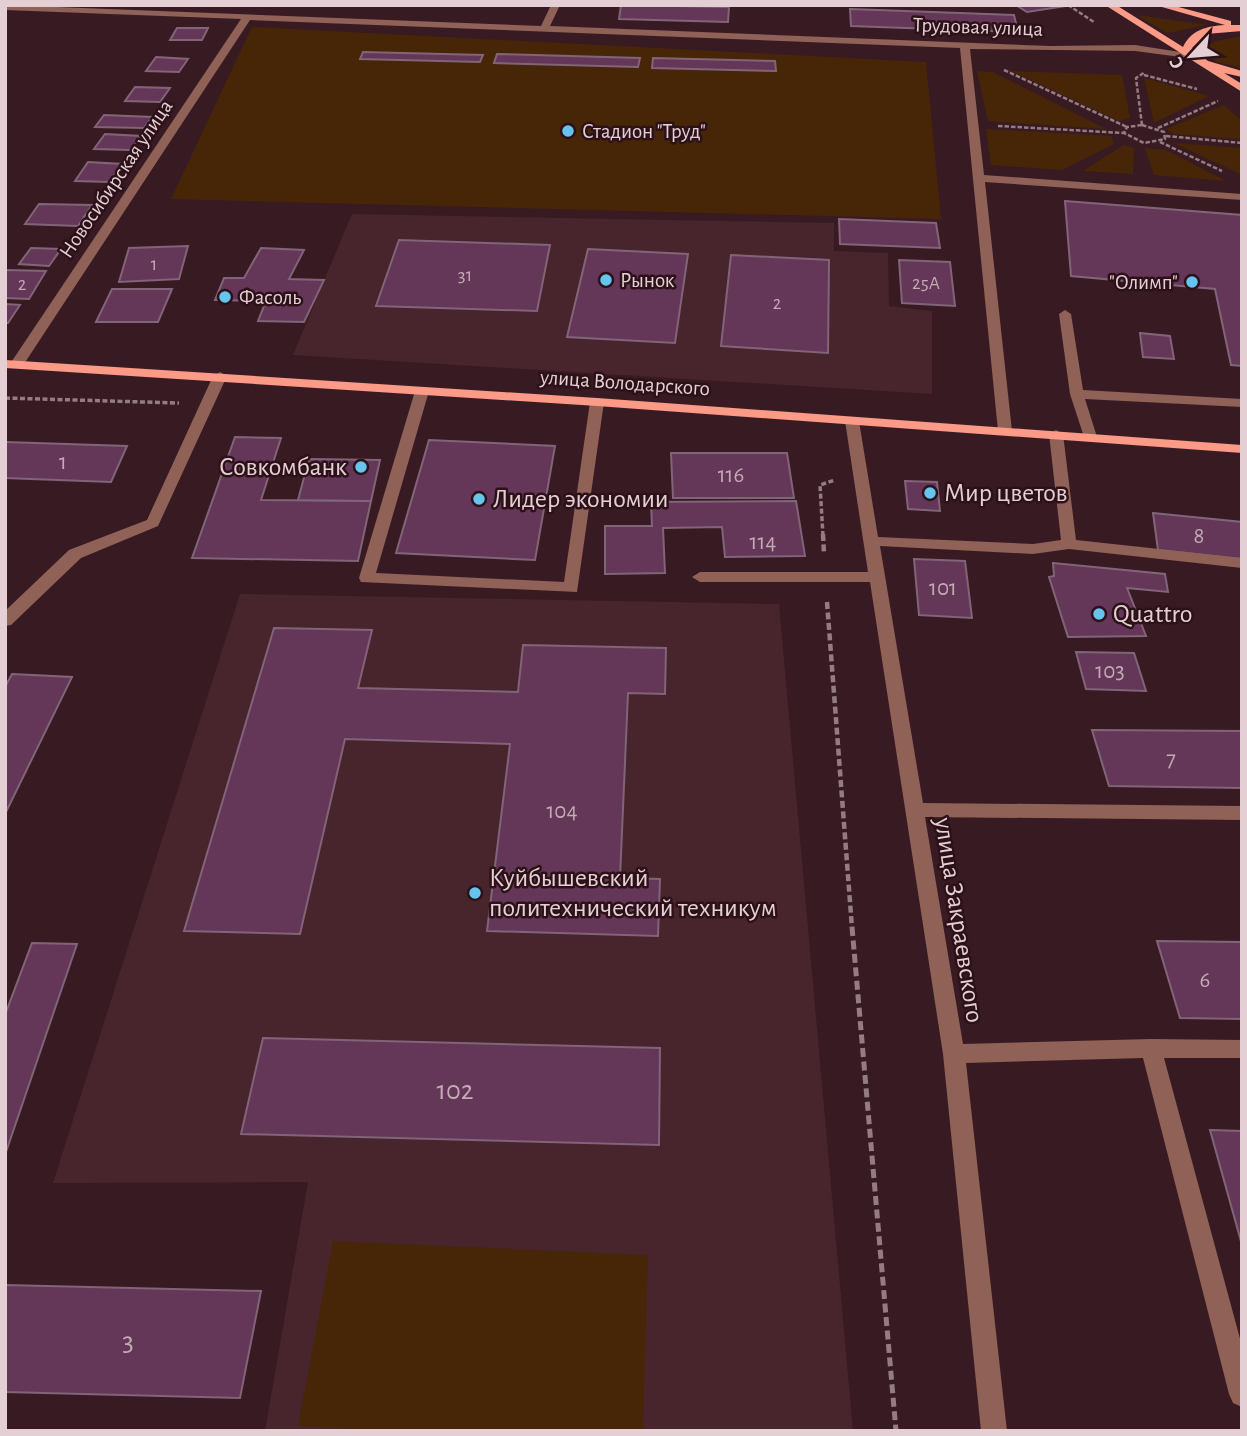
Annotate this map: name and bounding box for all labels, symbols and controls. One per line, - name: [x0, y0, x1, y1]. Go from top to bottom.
- street label: Трудовая улица: [913, 14, 1044, 40]
- north arrow: [1156, 21, 1226, 91]
- text: С: [1166, 54, 1188, 72]
- street label: Новосибирская улица: [55, 96, 177, 262]
- place label: Стадион "Труд": [582, 121, 706, 142]
- marker: Стадион "Труд": [560, 123, 576, 139]
- house number: 1: [151, 255, 157, 274]
- house number: 31: [458, 266, 472, 285]
- place label: Рынок: [620, 270, 675, 291]
- marker: Рынок: [598, 272, 614, 288]
- place label: "Олимп": [1109, 272, 1178, 293]
- house number: 25А: [912, 274, 940, 293]
- marker: "Олимп": [1184, 274, 1200, 290]
- house number: 2: [18, 275, 27, 294]
- place label: Фасоль: [239, 287, 301, 308]
- marker: Фасоль: [217, 289, 233, 305]
- house number: 2: [773, 294, 782, 313]
- street label: улица Володарского: [538, 367, 711, 399]
- house number: 1: [59, 451, 67, 474]
- place label: Совкомбанк: [219, 454, 347, 480]
- marker: Совкомбанк: [353, 459, 369, 475]
- house number: 116: [718, 464, 744, 487]
- place label: Мир цветов: [944, 480, 1068, 506]
- marker: Мир цветов: [922, 485, 938, 501]
- place label: Лидер экономии: [493, 486, 669, 512]
- marker: Лидер экономии: [471, 491, 487, 507]
- house number: 8: [1194, 525, 1204, 548]
- house number: 114: [750, 531, 776, 554]
- house number: 101: [929, 577, 957, 600]
- place label: Quattro: [1113, 601, 1193, 627]
- marker: Quattro: [1091, 606, 1107, 622]
- house number: 103: [1095, 660, 1125, 683]
- house number: 7: [1166, 748, 1176, 771]
- house number: 104: [546, 800, 578, 823]
- street label: улица Закраевского: [930, 815, 988, 1024]
- place label: Куйбышевский политехнический техникум: [489, 865, 777, 921]
- marker: Куйбышевский политехнический техникум: [467, 885, 483, 901]
- house number: 6: [1200, 969, 1210, 992]
- house number: 102: [436, 1077, 474, 1105]
- house number: 3: [122, 1328, 134, 1356]

